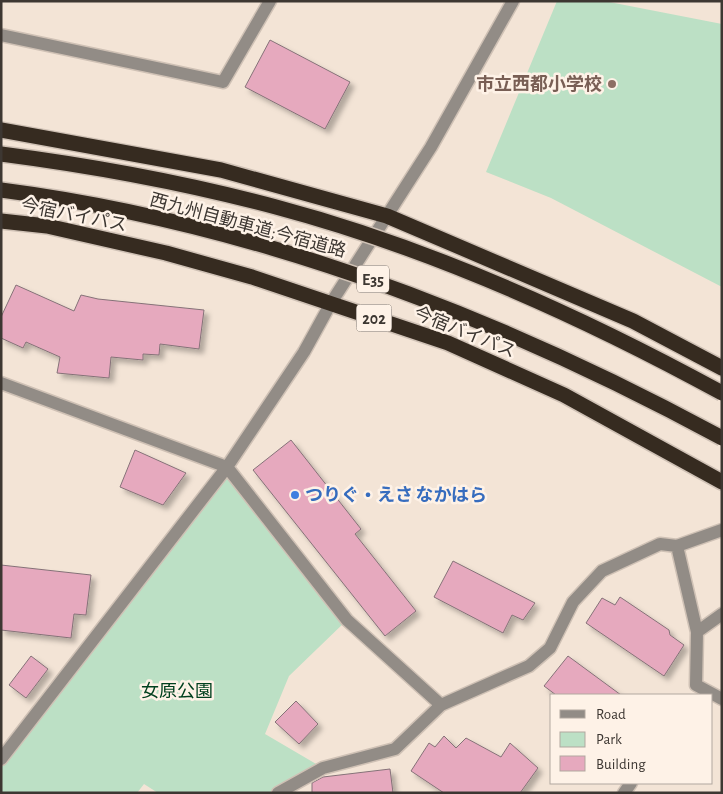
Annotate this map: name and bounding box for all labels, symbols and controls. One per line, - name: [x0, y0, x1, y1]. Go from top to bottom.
- place label: 市立西都小学校: [476, 74, 602, 94]
- marker: 市立西都小学校: [606, 78, 618, 90]
- street label: 西九州自動車道;今宿道路: [148, 189, 348, 261]
- street label: 今宿バイパス: [19, 196, 129, 235]
- road number: E35: [357, 266, 389, 292]
- street label: 今宿バイパス: [411, 303, 518, 361]
- road number: 202: [356, 304, 392, 332]
- place label: つりぐ・えさ なかはら: [305, 485, 487, 505]
- marker: つりぐ・えさ なかはら: [289, 489, 301, 501]
- park label: 女原公園: [141, 681, 213, 701]
- legend: [550, 694, 713, 784]
- text: Road: [596, 707, 626, 722]
- text: Park: [596, 732, 622, 747]
- text: Building: [596, 757, 646, 772]

